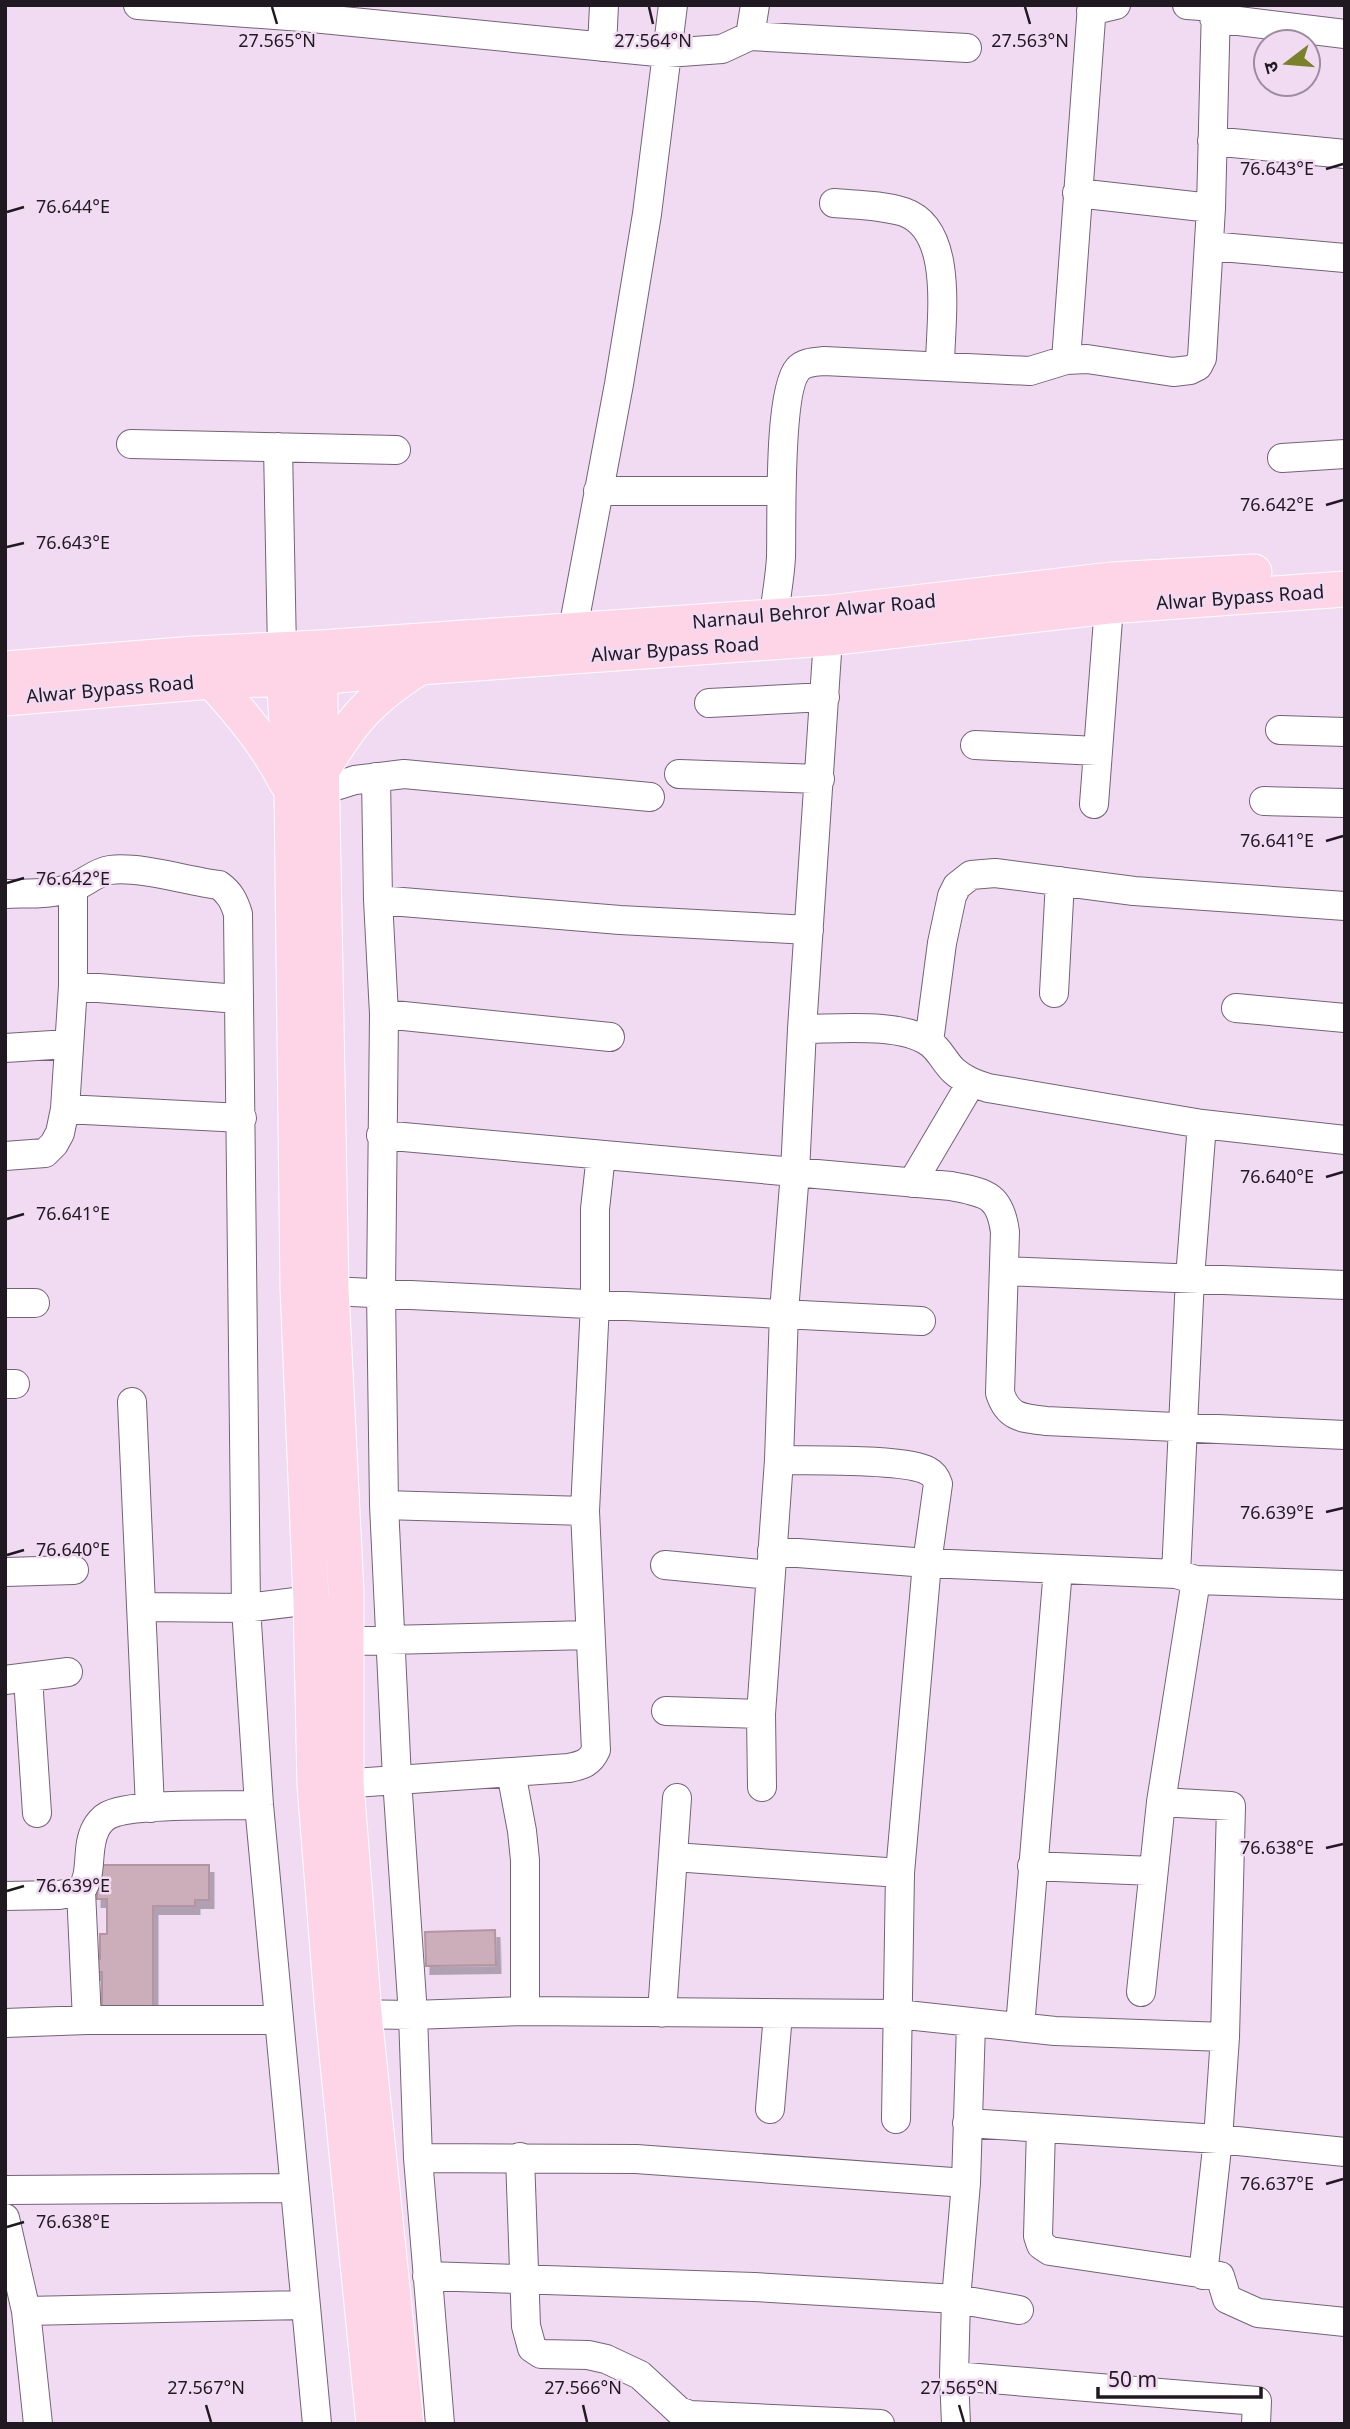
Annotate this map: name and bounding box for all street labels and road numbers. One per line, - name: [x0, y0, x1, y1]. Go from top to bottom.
- street label: Alwar Bypass Road: [1155, 578, 1325, 616]
- street label: Narnaul Behror Alwar Road: [691, 587, 937, 635]
- street label: Alwar Bypass Road: [590, 630, 760, 668]
- street label: Alwar Bypass Road: [25, 669, 195, 709]

